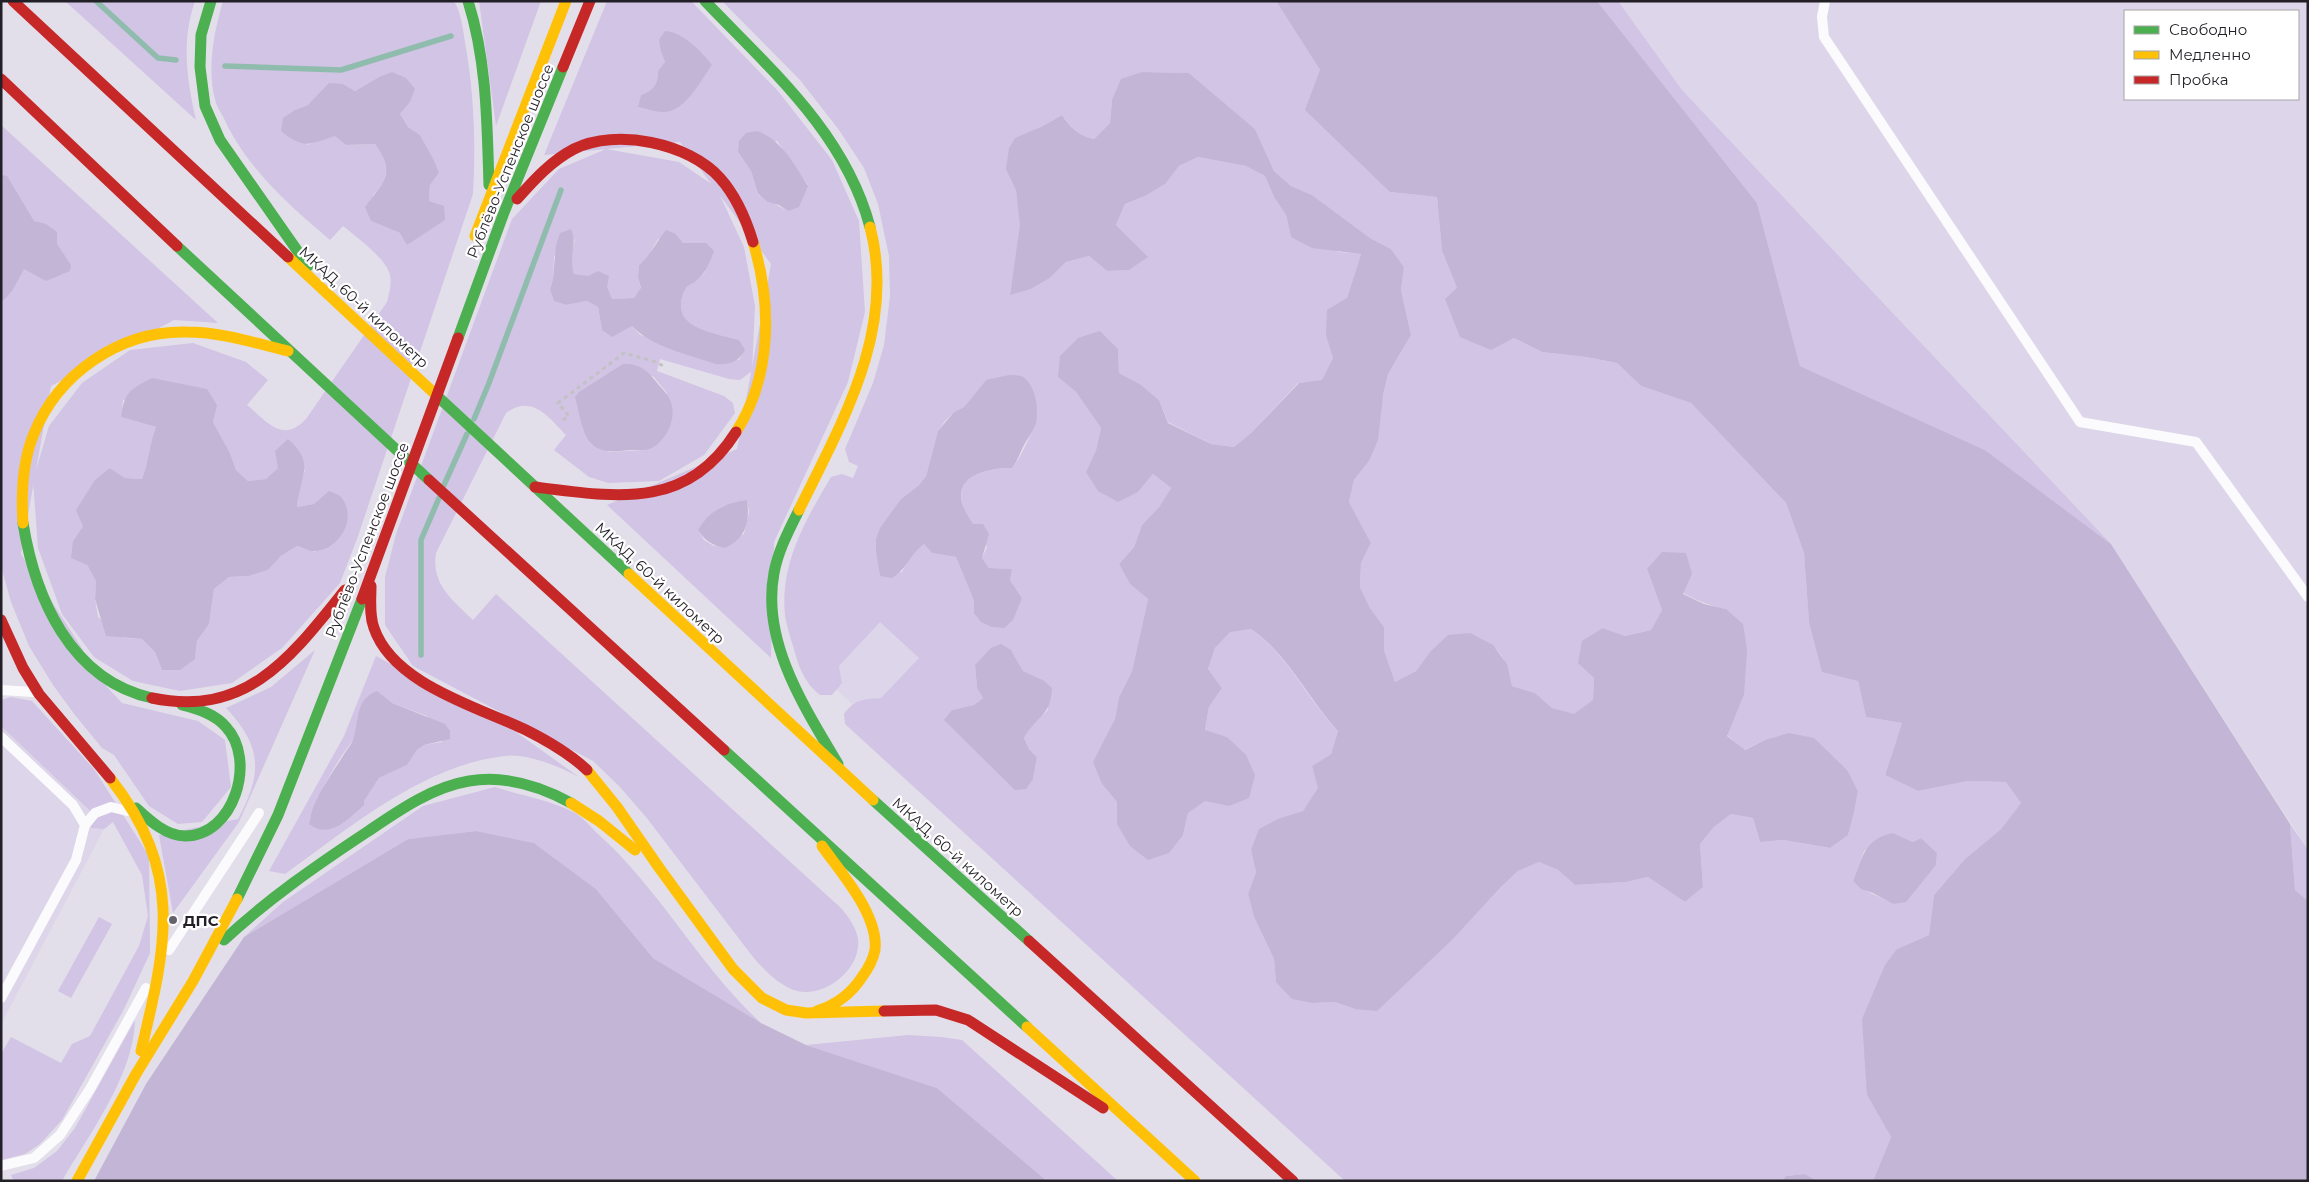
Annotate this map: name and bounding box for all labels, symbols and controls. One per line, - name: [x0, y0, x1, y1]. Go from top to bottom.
- legend: [2124, 10, 2299, 100]
- text: Свободно: [2169, 20, 2247, 39]
- text: Медленно: [2169, 45, 2251, 64]
- street label: Рублёво-Успенское шоссе: [462, 61, 558, 261]
- text: Пробка: [2169, 70, 2228, 89]
- street label: МКАД, 60-й километр: [295, 242, 433, 372]
- street label: Рублёво-Успенское шоссе: [321, 440, 413, 640]
- street label: МКАД, 60-й километр: [591, 518, 729, 648]
- street label: МКАД, 60-й километр: [888, 793, 1028, 921]
- place label: ДПС: [183, 911, 219, 930]
- marker: ДПС: [167, 914, 179, 926]

